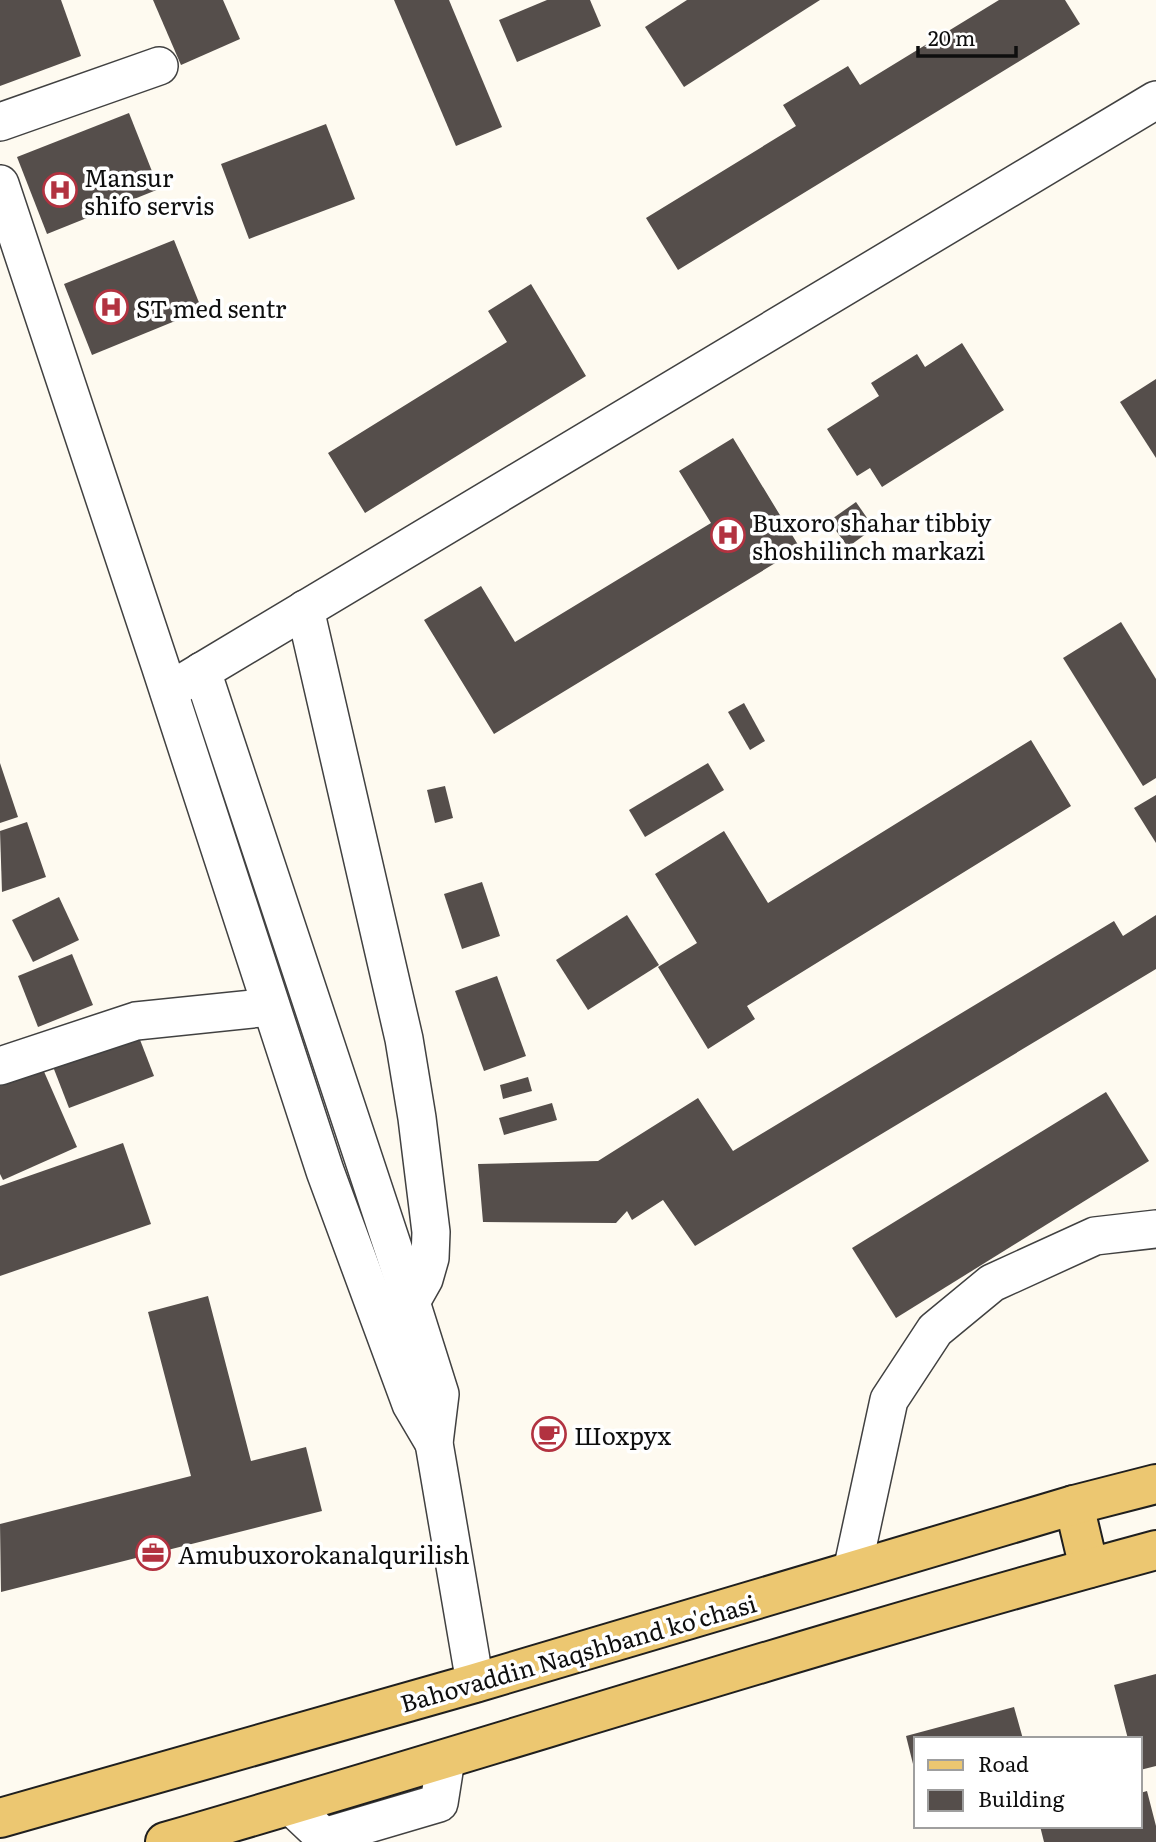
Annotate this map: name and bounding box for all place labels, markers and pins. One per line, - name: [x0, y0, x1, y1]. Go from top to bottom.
- place label: Mansur shifo servis: [84, 159, 214, 222]
- hospital icon: Mansur shifo servis: [41, 171, 79, 209]
- hospital icon: ST med sentr: [92, 288, 130, 326]
- place label: ST med sentr: [136, 290, 287, 325]
- place label: Buxoro shahar tibbiy shoshilinch markazi: [752, 504, 991, 567]
- hospital icon: Buxoro shahar tibbiy shoshilinch markazi: [709, 516, 747, 554]
- cafe icon: Шохрух: [530, 1415, 568, 1453]
- place label: Шохрух: [574, 1417, 671, 1452]
- office icon: Amubuxorokanalqurilish: [134, 1534, 172, 1572]
- place label: Amubuxorokanalqurilish: [178, 1536, 470, 1571]

